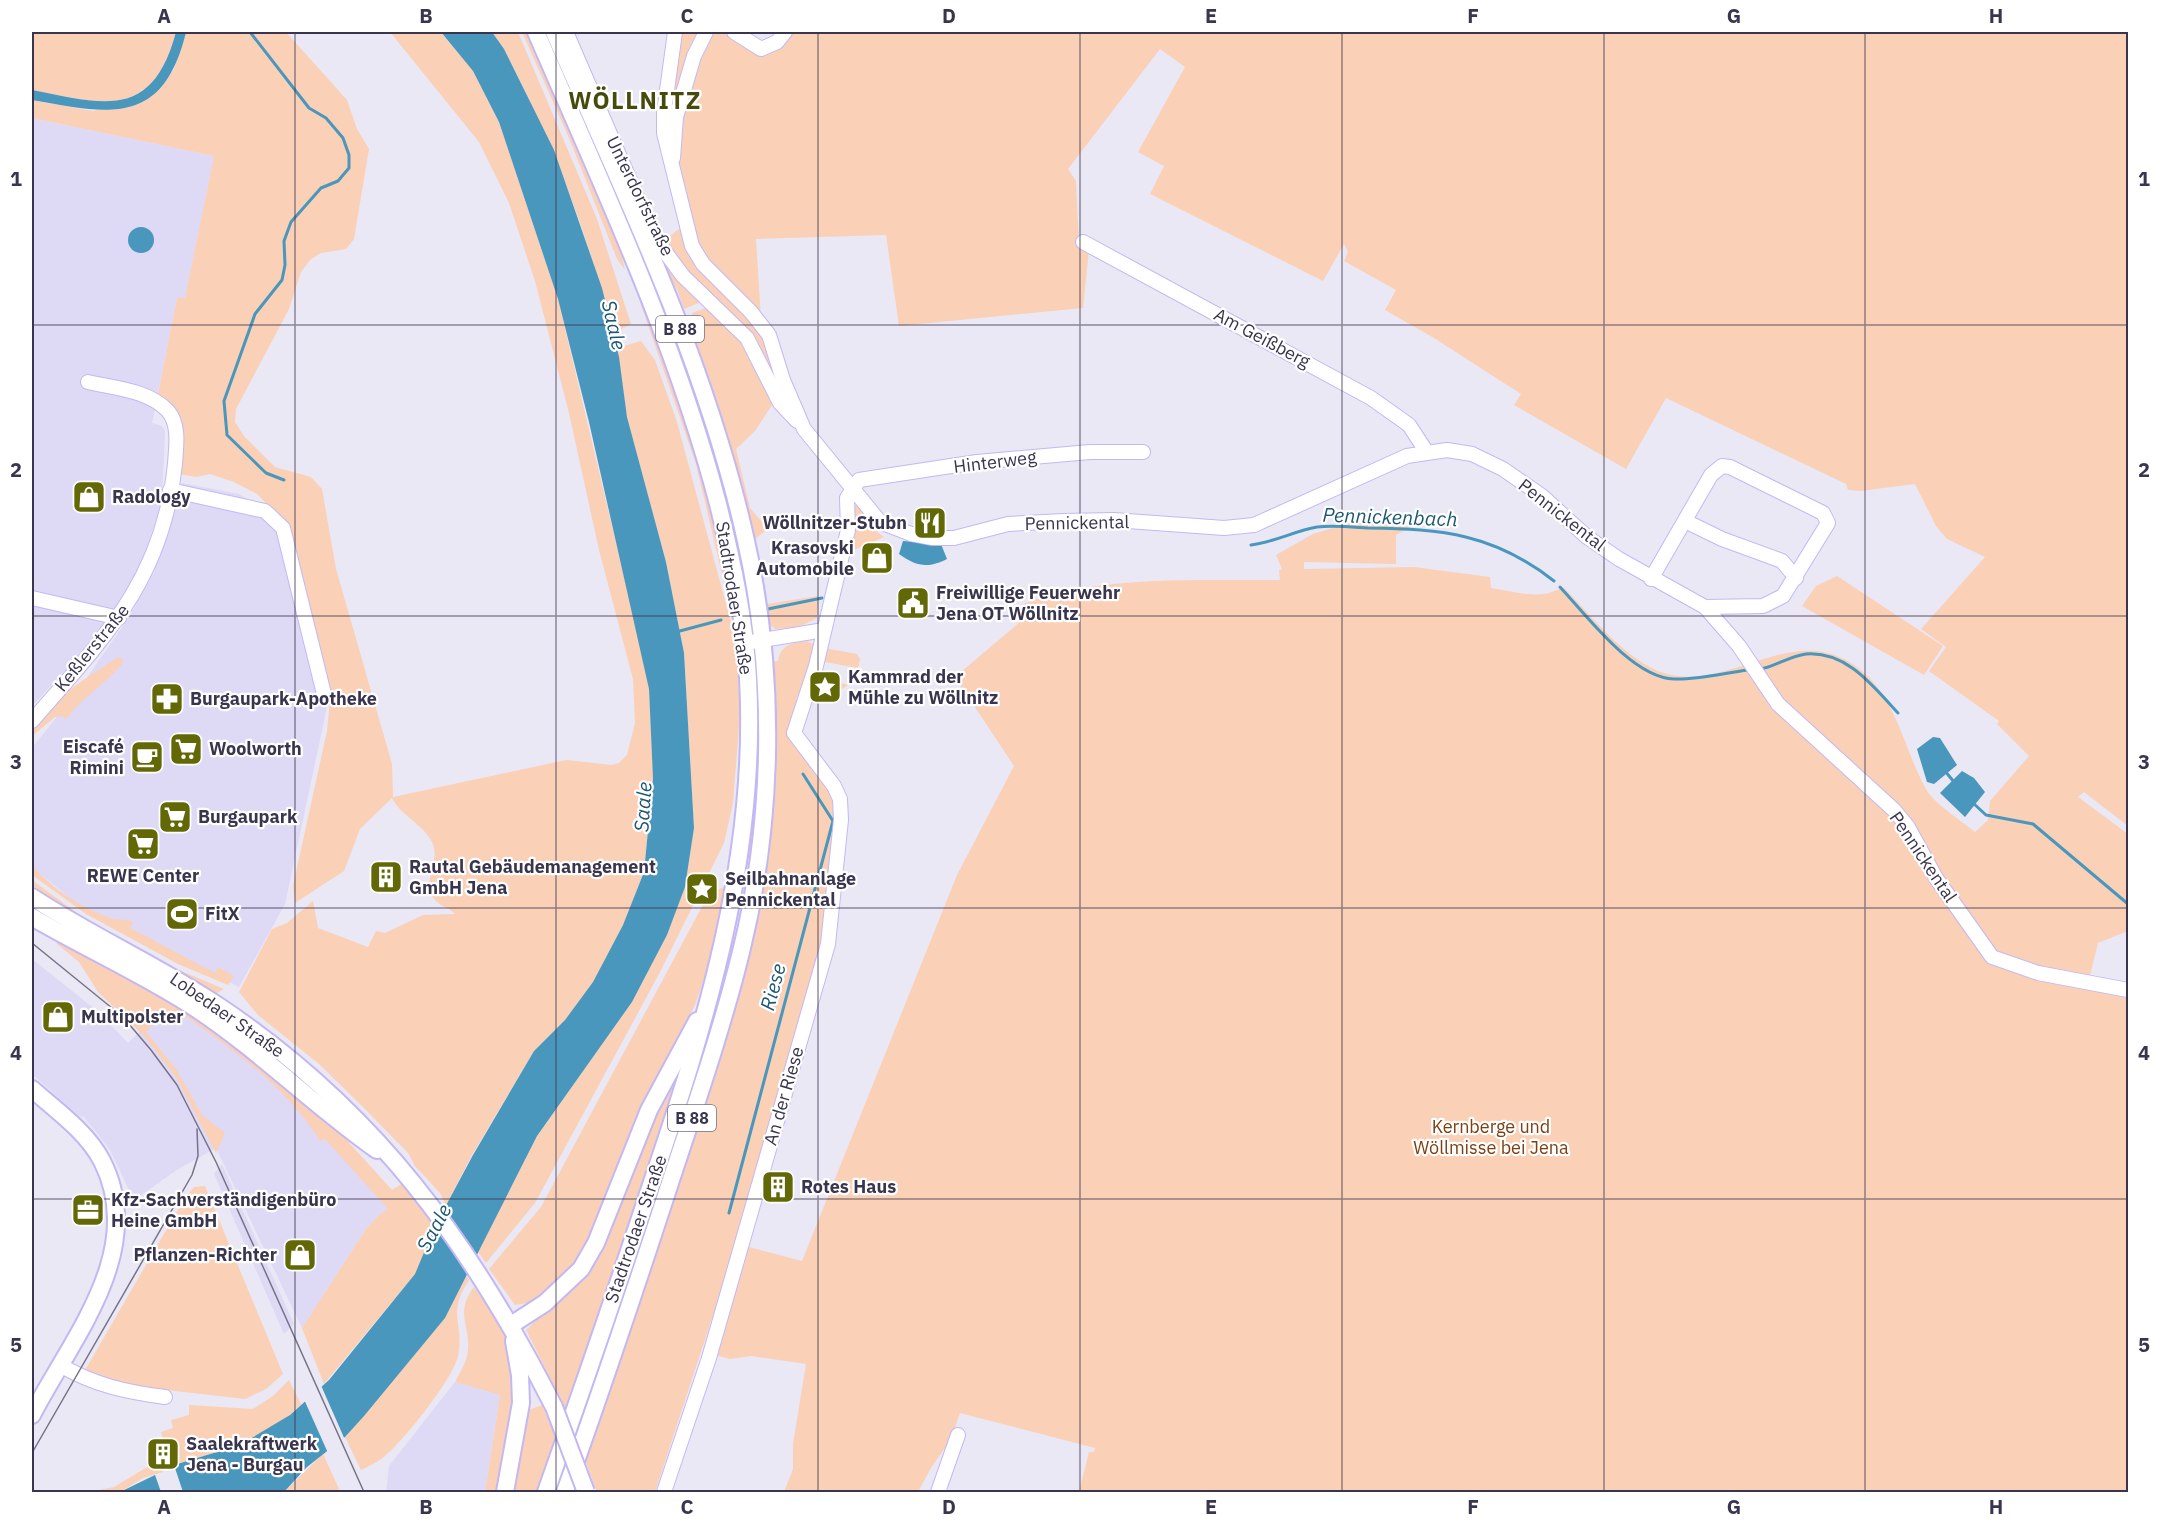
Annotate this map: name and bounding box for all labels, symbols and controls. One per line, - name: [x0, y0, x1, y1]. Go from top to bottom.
- text: A: [157, 2, 171, 29]
- text: B: [419, 2, 433, 29]
- text: C: [680, 2, 694, 29]
- text: D: [942, 2, 956, 29]
- text: E: [1205, 2, 1217, 29]
- text: F: [1467, 2, 1479, 29]
- text: G: [1727, 2, 1741, 29]
- text: H: [1989, 2, 2003, 29]
- district label: WÖLLNITZ: [568, 84, 702, 116]
- street label: Unterdorfstraße: [601, 132, 679, 260]
- text: 1: [10, 165, 22, 192]
- text: 1: [2138, 165, 2150, 192]
- water label: Saale: [596, 297, 633, 352]
- street label: Am Geißberg: [1210, 303, 1315, 373]
- road number: B 88: [656, 316, 704, 342]
- street label: Hinterweg: [952, 445, 1038, 478]
- text: 2: [10, 456, 22, 483]
- text: 2: [2138, 456, 2150, 483]
- street label: Pennickental: [1514, 473, 1611, 556]
- shop icon: Radology: [71, 479, 107, 515]
- place label: Radology: [112, 485, 191, 508]
- water label: Pennickenbach: [1322, 501, 1458, 532]
- restaurant icon: Wöllnitzer-Stubn: [912, 505, 948, 541]
- street label: Pennickental: [1025, 510, 1130, 535]
- place label: Wöllnitzer-Stubn: [762, 511, 907, 534]
- street label: Stadtrodaer Straße: [711, 520, 758, 676]
- place label: Krasovski Automobile: [756, 536, 854, 580]
- shop icon: Krasovski Automobile: [859, 540, 895, 576]
- place label: Freiwillige Feuerwehr Jena OT Wöllnitz: [936, 581, 1120, 625]
- public building icon: Freiwillige Feuerwehr Jena OT Wöllnitz: [895, 585, 931, 621]
- street label: Keßlerstraße: [49, 599, 134, 696]
- place label: Kammrad der Mühle zu Wöllnitz: [848, 665, 998, 709]
- place icon: Kammrad der Mühle zu Wöllnitz: [807, 669, 843, 705]
- pharmacy icon: Burgaupark-Apotheke: [149, 681, 185, 717]
- place label: Burgaupark-Apotheke: [190, 687, 377, 710]
- supermarket icon: Woolworth: [168, 731, 204, 767]
- place label: Eiscafé Rimini: [63, 735, 124, 779]
- place label: Woolworth: [209, 737, 302, 760]
- cafe icon: Eiscafé Rimini: [129, 739, 165, 775]
- text: 3: [10, 748, 22, 775]
- text: 3: [2138, 748, 2150, 775]
- water label: Saale: [627, 781, 658, 833]
- supermarket icon: Burgaupark: [157, 799, 193, 835]
- place label: Burgaupark: [198, 805, 298, 828]
- street label: Pennickental: [1885, 807, 1962, 907]
- supermarket icon: REWE Center: [125, 826, 161, 862]
- place label: Rautal Gebäudemanagement GmbH Jena: [409, 855, 656, 899]
- building icon: Rautal Gebäudemanagement GmbH Jena: [368, 859, 404, 895]
- place label: REWE Center: [87, 864, 199, 887]
- place label: Seilbahnanlage Pennickental: [725, 867, 856, 911]
- place icon: Seilbahnanlage Pennickental: [684, 871, 720, 907]
- sports icon: FitX: [164, 896, 200, 932]
- place label: FitX: [205, 902, 240, 925]
- water label: Riese: [753, 960, 792, 1013]
- street label: Lobedaer Straße: [166, 967, 289, 1063]
- shop icon: Multipolster: [40, 999, 76, 1035]
- place label: Multipolster: [81, 1005, 184, 1028]
- text: 4: [10, 1039, 22, 1066]
- text: 4: [2138, 1039, 2150, 1066]
- street label: An der Riese: [758, 1044, 809, 1148]
- road number: B 88: [668, 1105, 716, 1131]
- park label: Kernberge und Wöllmisse bei Jena: [1413, 1115, 1569, 1159]
- street label: Stadtrodaer Straße: [599, 1152, 672, 1306]
- building icon: Rotes Haus: [760, 1169, 796, 1205]
- place label: Rotes Haus: [801, 1175, 896, 1198]
- place label: Kfz-Sachverständigenbüro Heine GmbH: [111, 1188, 336, 1232]
- office icon: Kfz-Sachverständigenbüro Heine GmbH: [70, 1192, 106, 1228]
- water label: Saale: [410, 1199, 457, 1256]
- shop icon: Pflanzen-Richter: [282, 1237, 318, 1273]
- place label: Pflanzen-Richter: [134, 1243, 277, 1266]
- text: 5: [10, 1331, 22, 1358]
- text: 5: [2138, 1331, 2150, 1358]
- place label: Saalekraftwerk Jena - Burgau: [186, 1432, 318, 1476]
- building icon: Saalekraftwerk Jena - Burgau: [145, 1436, 181, 1472]
- text: A: [157, 1493, 171, 1520]
- text: B: [419, 1493, 433, 1520]
- text: C: [680, 1493, 694, 1520]
- text: D: [942, 1493, 956, 1520]
- text: E: [1205, 1493, 1217, 1520]
- text: F: [1467, 1493, 1479, 1520]
- text: G: [1727, 1493, 1741, 1520]
- text: H: [1989, 1493, 2003, 1520]

